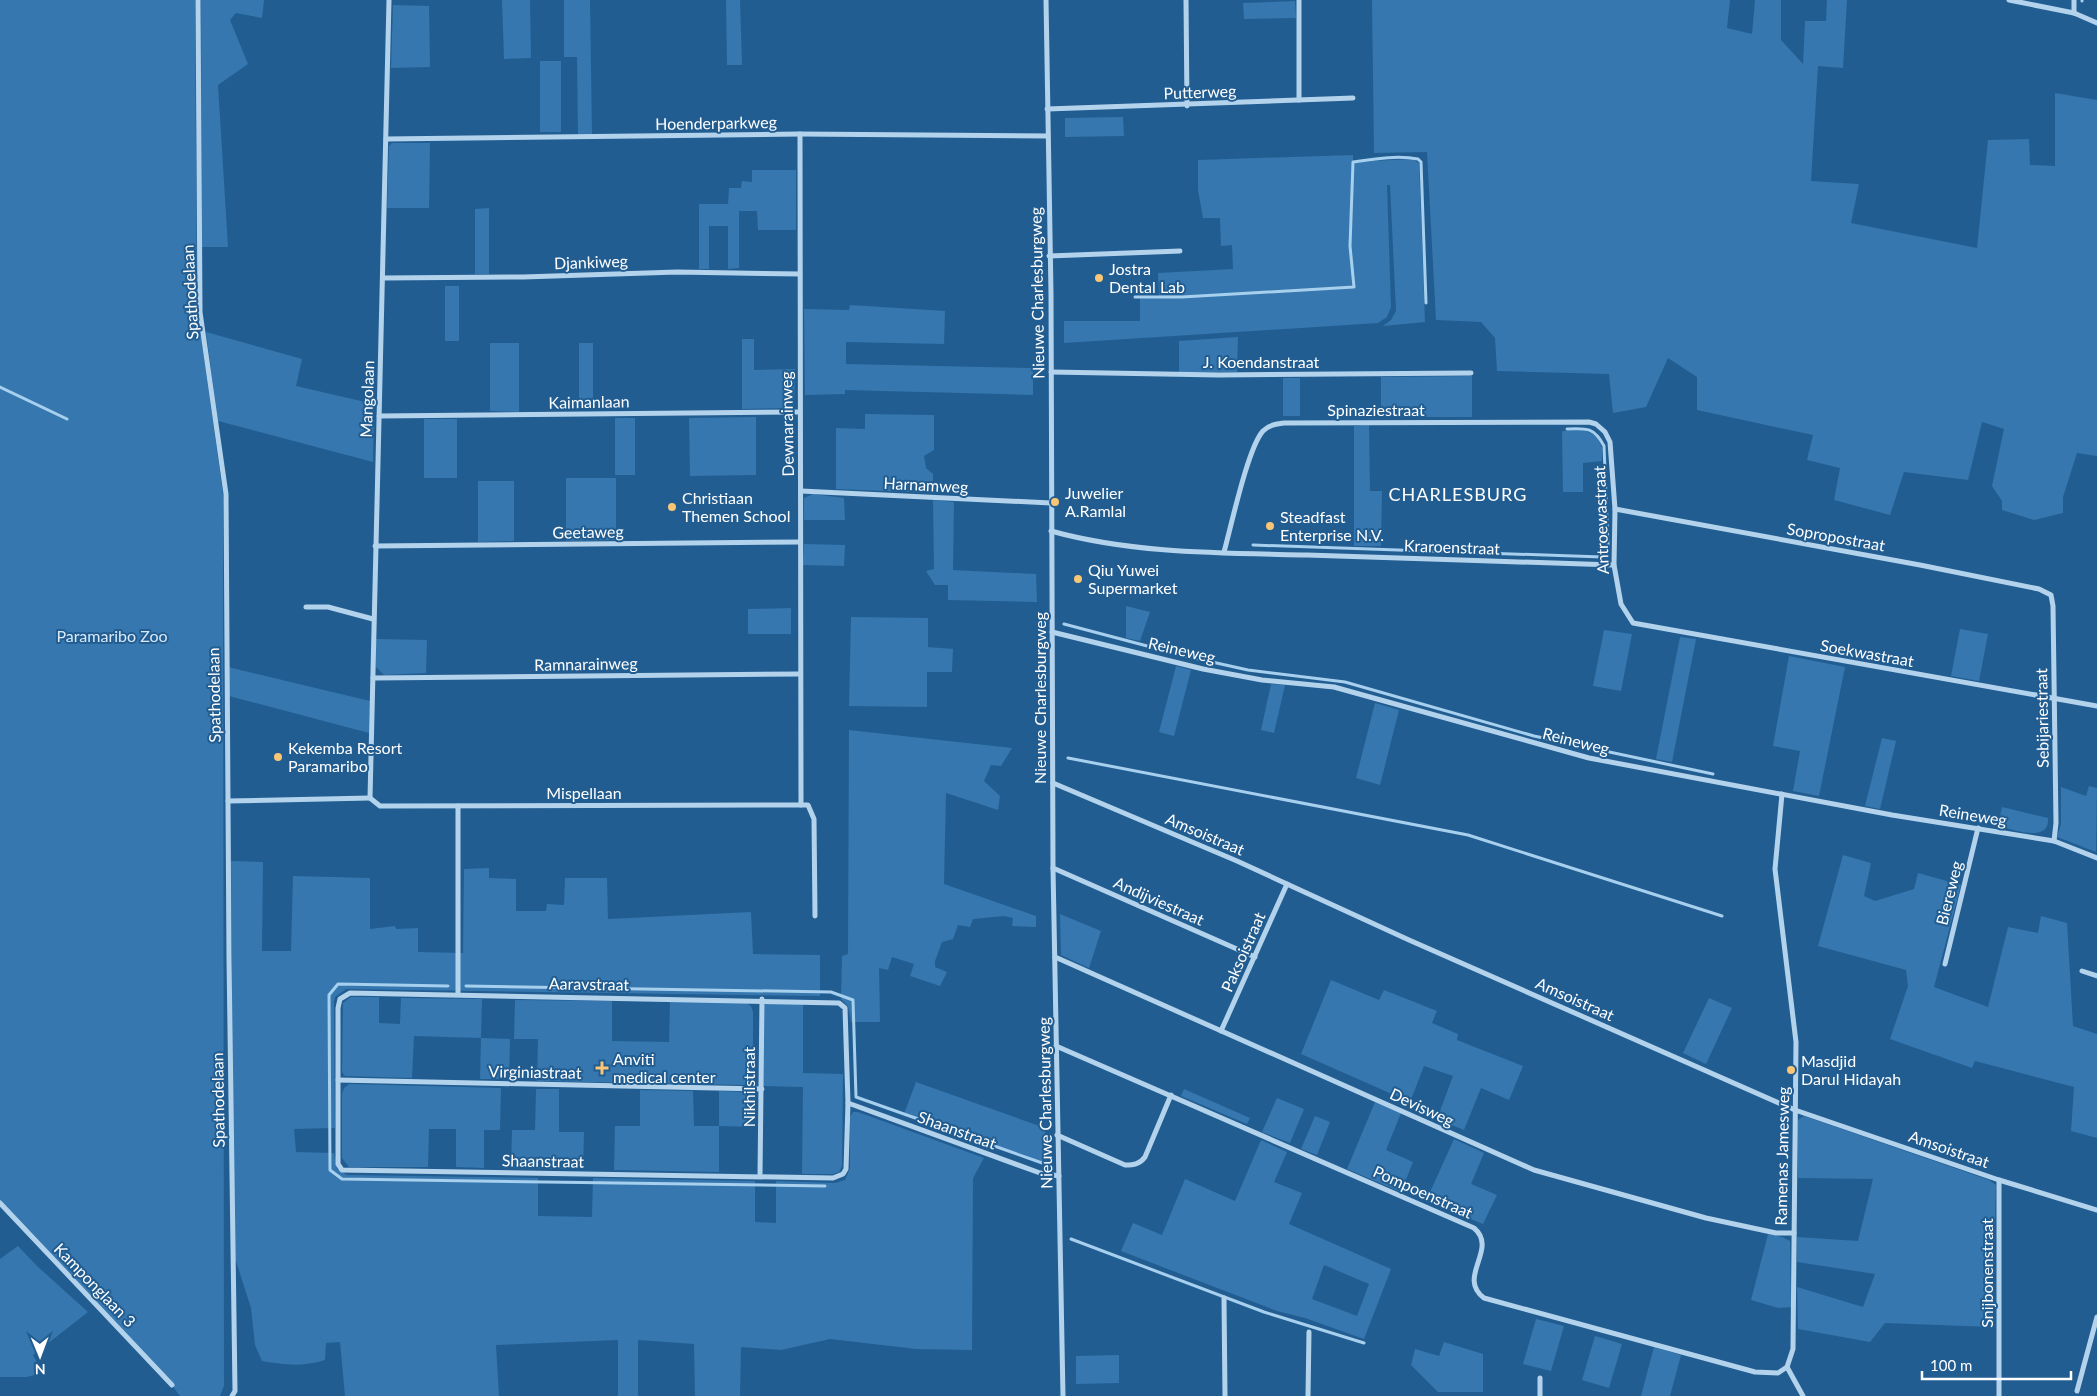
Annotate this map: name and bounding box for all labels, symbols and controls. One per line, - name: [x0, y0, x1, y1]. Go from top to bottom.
- street label: Putterweg: [1163, 81, 1237, 102]
- street label: Hoenderparkweg: [655, 112, 777, 133]
- street label: Nieuwe Charlesburgweg: [1026, 207, 1047, 379]
- street label: Spathodelaan: [178, 244, 201, 340]
- street label: Djankiweg: [554, 251, 628, 272]
- place label: Jostra Dental Lab: [1109, 259, 1185, 296]
- marker: Jostra Dental Lab: [1093, 272, 1105, 284]
- street label: J. Koendanstraat: [1203, 352, 1320, 371]
- street label: Mangolaan: [356, 360, 377, 438]
- street label: Dewnarainweg: [776, 371, 797, 477]
- street label: Kaimanlaan: [548, 391, 630, 412]
- street label: Spinaziestraat: [1327, 400, 1425, 419]
- street label: Antroewastraat: [1589, 465, 1612, 575]
- street label: Harnamweg: [883, 473, 969, 496]
- place label: Juwelier A.Ramlal: [1065, 483, 1126, 520]
- district label: CHARLESBURG: [1389, 483, 1527, 505]
- place label: Christiaan Themen School: [682, 488, 790, 525]
- marker: Juwelier A.Ramlal: [1049, 496, 1061, 508]
- marker: Christiaan Themen School: [666, 501, 678, 513]
- place label: Steadfast Enterprise N.V.: [1280, 507, 1384, 544]
- street label: Sopropostraat: [1786, 519, 1887, 555]
- marker: Steadfast Enterprise N.V.: [1264, 520, 1276, 532]
- street label: Geetaweg: [552, 521, 624, 542]
- street label: Kraroenstraat: [1404, 535, 1501, 558]
- place label: Qiu Yuwei Supermarket: [1088, 560, 1178, 597]
- marker: Qiu Yuwei Supermarket: [1072, 573, 1084, 585]
- street label: Nieuwe Charlesburgweg: [1030, 612, 1049, 784]
- park label: Paramaribo Zoo: [56, 626, 168, 645]
- street label: Reineweg: [1147, 633, 1218, 666]
- street label: Soekwastraat: [1819, 635, 1916, 670]
- street label: Spathodelaan: [203, 647, 224, 743]
- street label: Ramnarainweg: [534, 653, 638, 674]
- street label: Sebijariestraat: [2031, 668, 2052, 768]
- street label: Reineweg: [1541, 723, 1612, 758]
- place label: Kekemba Resort Paramaribo: [288, 738, 403, 775]
- marker: Kekemba Resort Paramaribo: [272, 751, 284, 763]
- street label: Mispellaan: [546, 783, 622, 802]
- street label: Reineweg: [1938, 800, 2008, 829]
- street label: Amsoistraat: [1163, 808, 1248, 859]
- street label: Biereweg: [1931, 859, 1966, 927]
- street label: Andijviestraat: [1111, 872, 1208, 929]
- street label: Paksoistraat: [1217, 909, 1269, 995]
- street label: Aaravstraat: [549, 973, 630, 994]
- street label: Amsoistraat: [1533, 973, 1618, 1024]
- street label: Nieuwe Charlesburgweg: [1034, 1017, 1055, 1189]
- street label: Nikhilstraat: [739, 1046, 758, 1127]
- place label: Anviti medical center: [613, 1049, 716, 1086]
- place label: Masdjid Darul Hidayah: [1801, 1051, 1901, 1088]
- street label: Spathodelaan: [207, 1052, 228, 1148]
- street label: Virginiastraat: [488, 1061, 582, 1082]
- marker: Anviti medical center: [595, 1061, 609, 1075]
- marker: Masdjid Darul Hidayah: [1785, 1064, 1797, 1076]
- street label: Devisweg: [1387, 1083, 1457, 1130]
- street label: Ramenas Jamesweg: [1771, 1086, 1792, 1226]
- street label: Shaanstraat: [915, 1107, 999, 1153]
- street label: Amsoistraat: [1906, 1126, 1992, 1171]
- street label: Shaanstraat: [502, 1150, 585, 1171]
- street label: Pompoenstraat: [1371, 1161, 1476, 1222]
- street label: Snijbonenstraat: [1977, 1218, 1996, 1328]
- street label: Kamponglaan 3: [51, 1239, 140, 1330]
- north arrow: [15, 1331, 65, 1381]
- scale bar: [1922, 1348, 2071, 1380]
- text: 100 m: [1930, 1356, 1972, 1374]
- text: N: [35, 1361, 46, 1378]

